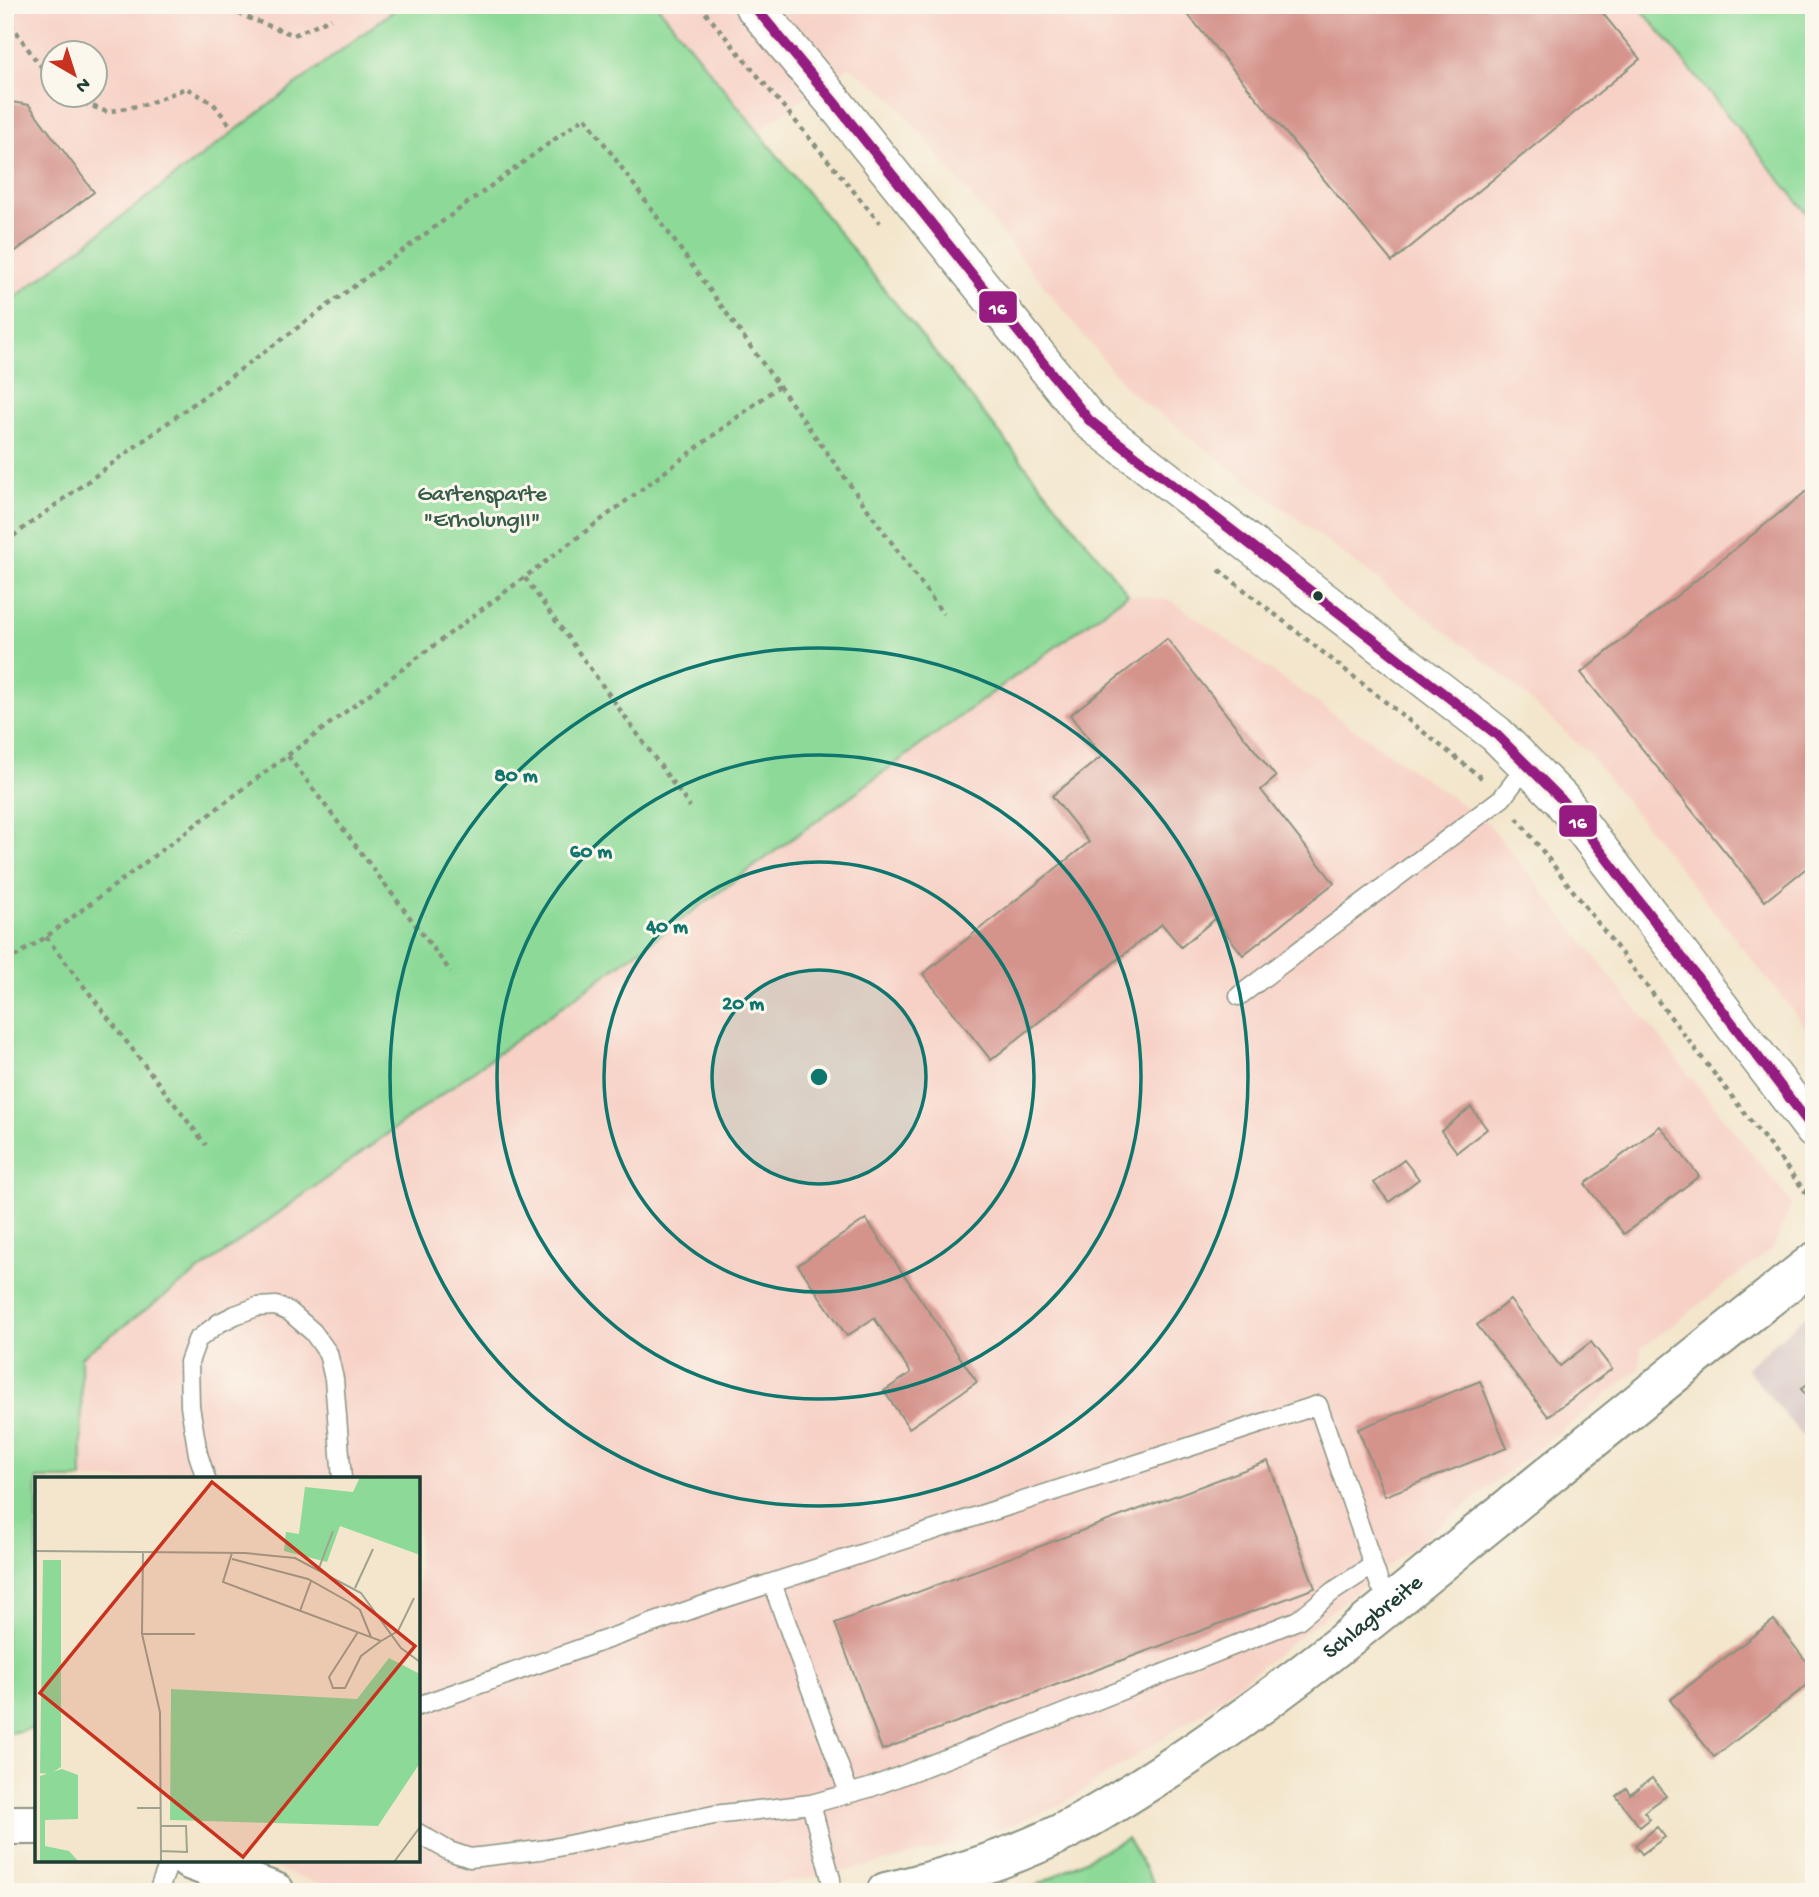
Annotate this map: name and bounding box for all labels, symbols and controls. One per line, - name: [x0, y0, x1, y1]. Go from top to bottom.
- north arrow: [38, 38, 108, 108]
- text: N: [70, 72, 95, 97]
- line badge: 16: [978, 290, 1018, 324]
- text: 16: [988, 299, 1007, 322]
- park label: Gartensparte "ErholungII": [417, 482, 548, 535]
- unlabelled marker: [1311, 589, 1325, 603]
- text: 80 m: [494, 765, 538, 790]
- line badge: 16: [1558, 804, 1598, 838]
- text: 16: [1568, 813, 1587, 836]
- text: 60 m: [570, 841, 612, 866]
- text: 40 m: [645, 916, 688, 941]
- text: 20 m: [722, 993, 764, 1018]
- centre of rings: [807, 1065, 831, 1089]
- inset map: [35, 1477, 420, 1862]
- street label: Schlagbreite: [1318, 1569, 1430, 1666]

